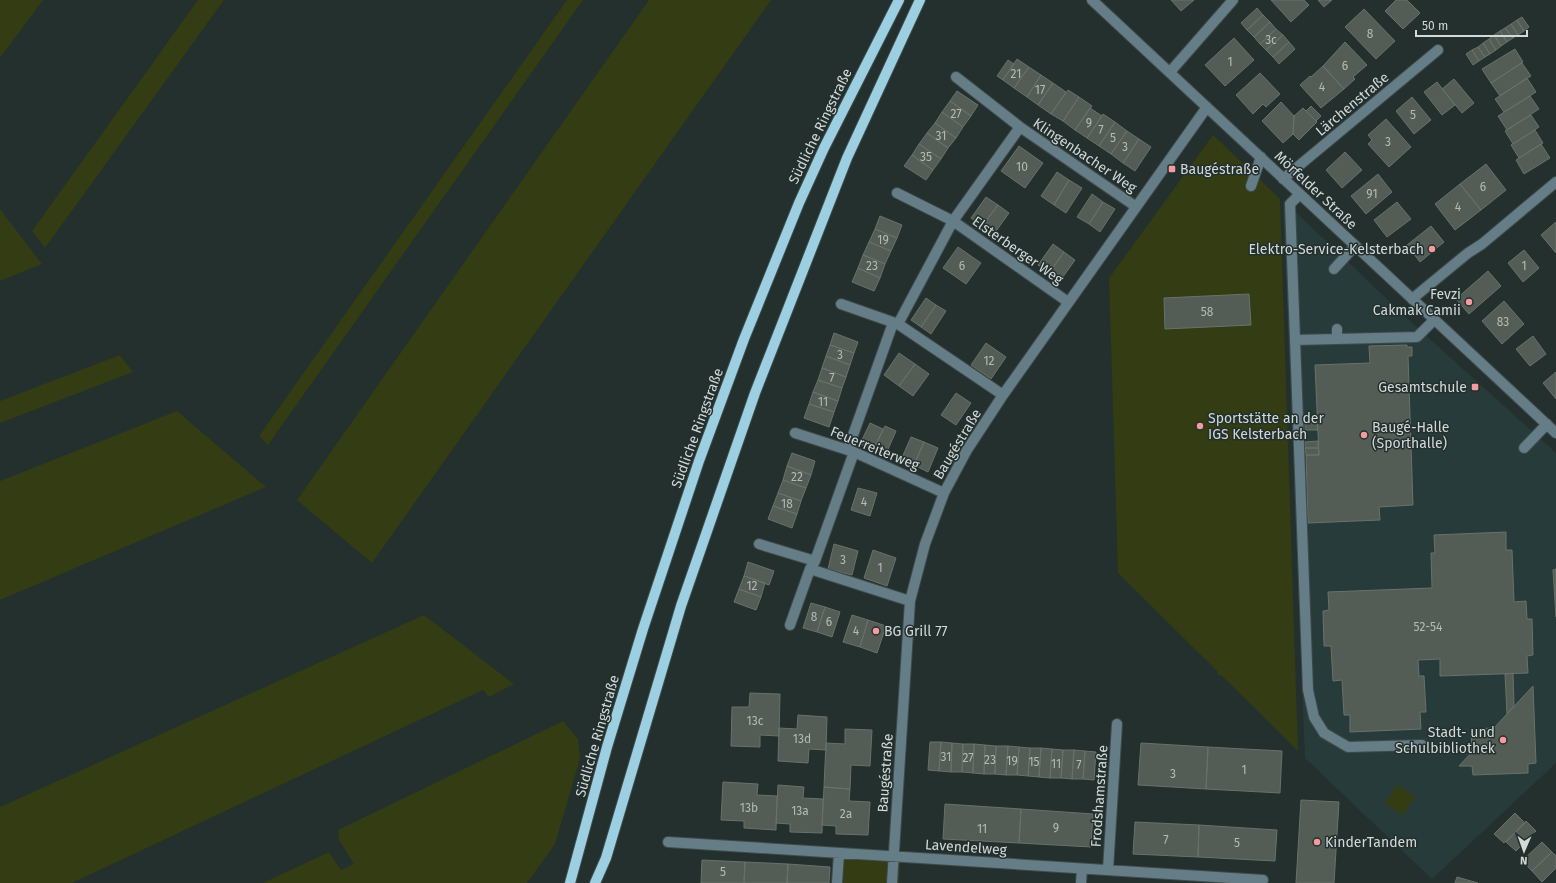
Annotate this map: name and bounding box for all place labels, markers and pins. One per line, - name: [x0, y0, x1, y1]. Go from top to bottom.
- place label: Baugéstraße: [1180, 161, 1259, 178]
- marker: Baugéstraße: [1167, 164, 1177, 174]
- place label: Elektro-Service-Kelsterbach: [1248, 241, 1424, 258]
- marker: Elektro-Service-Kelsterbach: [1427, 244, 1437, 254]
- place label: Fevzi Cakmak Camii: [1373, 286, 1461, 319]
- marker: Fevzi Cakmak Camii: [1464, 297, 1474, 307]
- place label: Gesamtschule: [1378, 379, 1467, 396]
- marker: Gesamtschule: [1470, 382, 1480, 392]
- place label: Sportstätte an der IGS Kelsterbach: [1208, 410, 1324, 443]
- place label: Baugé-Halle (Sporthalle): [1372, 419, 1449, 452]
- marker: Sportstätte an der IGS Kelsterbach: [1195, 421, 1205, 431]
- marker: Baugé-Halle (Sporthalle): [1359, 430, 1369, 440]
- place label: BG Grill 77: [884, 623, 948, 640]
- marker: BG Grill 77: [871, 626, 881, 636]
- place label: Stadt- und Schulbibliothek: [1395, 724, 1496, 757]
- marker: Stadt- und Schulbibliothek: [1498, 735, 1508, 745]
- place label: KinderTandem: [1325, 834, 1417, 851]
- marker: KinderTandem: [1312, 837, 1322, 847]

